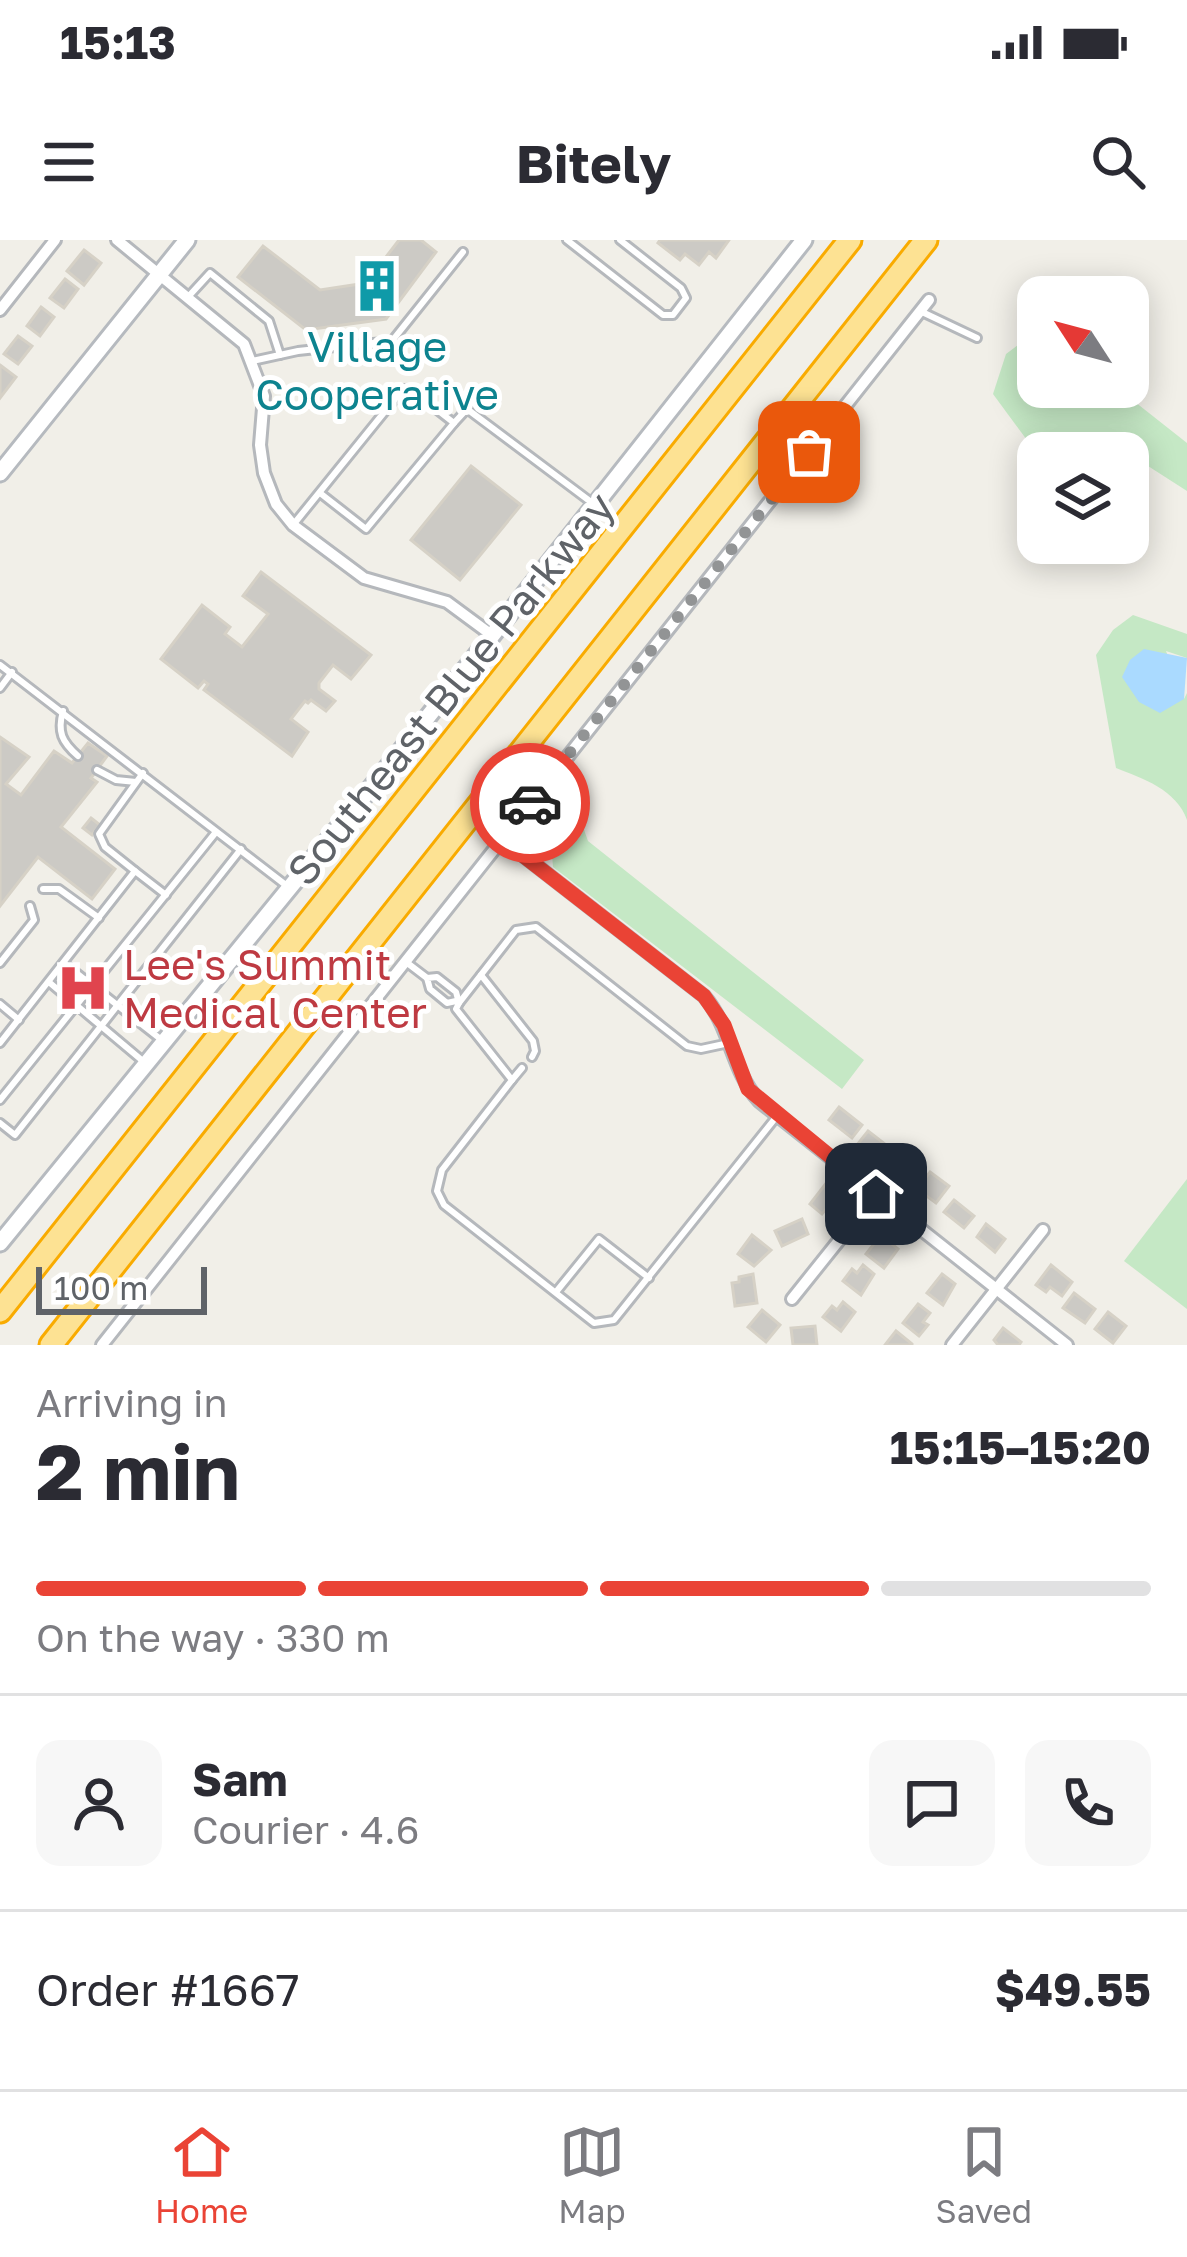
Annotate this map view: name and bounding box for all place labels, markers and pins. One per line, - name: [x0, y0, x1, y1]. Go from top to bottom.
- building icon: Village Cooperative: [348, 257, 406, 315]
- place label: Village Cooperative: [255, 321, 499, 419]
- pin: [758, 401, 860, 503]
- place label: Lee's Summit Medical Center: [123, 939, 427, 1037]
- hospital icon: Lee's Summit Medical Center: [54, 959, 112, 1017]
- pin: [825, 1143, 927, 1245]

